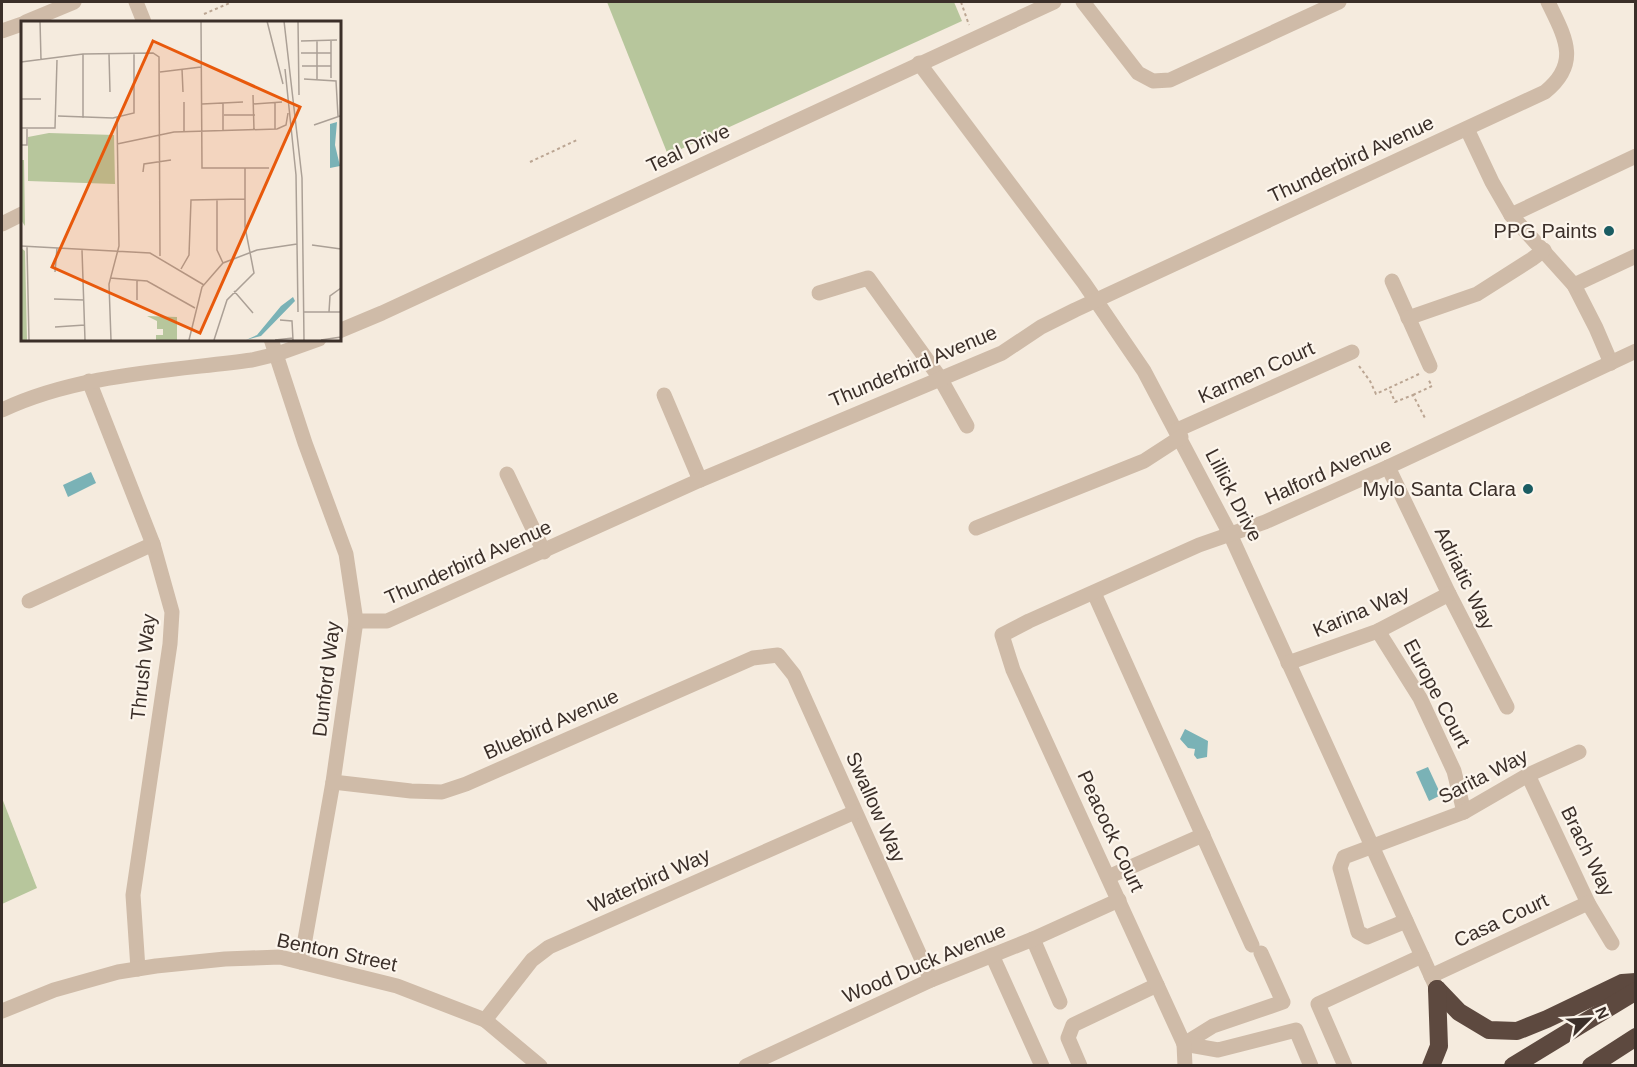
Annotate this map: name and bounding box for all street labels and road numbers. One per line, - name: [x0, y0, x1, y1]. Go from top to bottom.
- street label: Thunderbird Avenue: [1265, 111, 1437, 207]
- street label: Teal Drive: [643, 119, 733, 177]
- street label: Thunderbird Avenue: [826, 321, 1000, 411]
- street label: Karmen Court: [1195, 336, 1318, 407]
- street label: Halford Avenue: [1261, 433, 1395, 509]
- street label: Lillick Drive: [1201, 445, 1267, 545]
- street label: Thunderbird Avenue: [381, 515, 555, 609]
- street label: Adriatic Way: [1431, 523, 1499, 633]
- street label: Karina Way: [1309, 581, 1413, 641]
- street label: Thrush Way: [126, 613, 160, 721]
- street label: Dunford Way: [308, 620, 344, 738]
- street label: Europe Court: [1399, 635, 1475, 751]
- street label: Bluebird Avenue: [480, 684, 622, 764]
- street label: Sarita Way: [1435, 744, 1531, 808]
- street label: Swallow Way: [842, 749, 910, 865]
- street label: Peacock Court: [1073, 767, 1149, 895]
- street label: Brach Way: [1557, 803, 1619, 899]
- street label: Waterbird Way: [585, 843, 713, 917]
- street label: Casa Court: [1451, 888, 1552, 951]
- street label: Wood Duck Avenue: [839, 919, 1009, 1007]
- street label: Benton Street: [275, 929, 400, 976]

